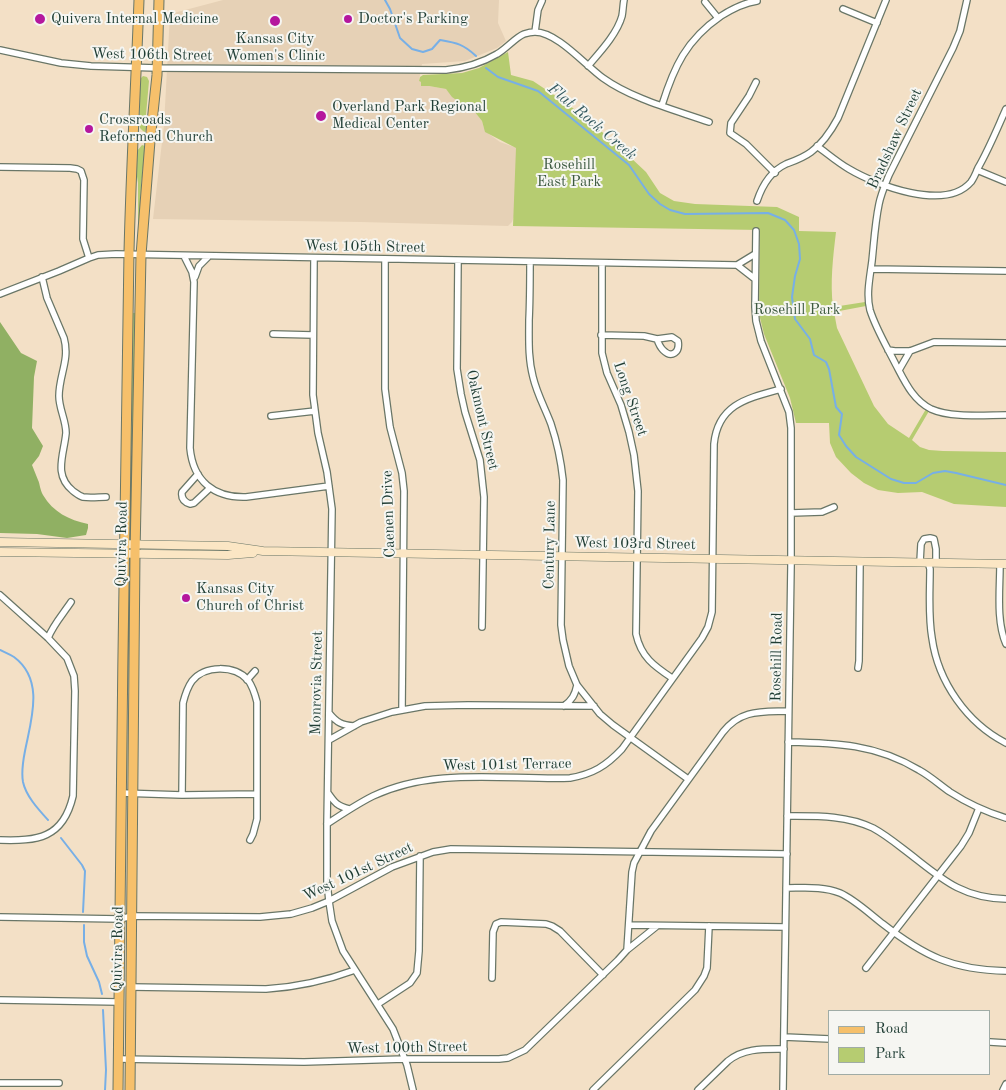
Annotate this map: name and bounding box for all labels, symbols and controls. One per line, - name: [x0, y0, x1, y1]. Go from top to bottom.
- place label: Quivera Internal Medicine: [51, 10, 218, 28]
- place label: Doctor's Parking: [358, 10, 468, 28]
- marker: Quivera Internal Medicine: [33, 12, 47, 26]
- marker: Doctor's Parking: [342, 13, 354, 25]
- marker: Kansas City Women's Clinic: [268, 14, 282, 28]
- place label: Kansas City Women's Clinic: [225, 30, 325, 65]
- street label: West 106th Street: [91, 45, 213, 65]
- water label: Flat Rock Creek: [544, 79, 640, 165]
- street label: Bradshaw Street: [864, 86, 926, 192]
- place label: Overland Park Regional Medical Center: [332, 98, 486, 133]
- marker: Overland Park Regional Medical Center: [314, 109, 328, 123]
- place label: Crossroads Reformed Church: [99, 111, 213, 146]
- marker: Crossroads Reformed Church: [83, 123, 95, 135]
- park label: Rosehill East Park: [537, 156, 601, 191]
- street label: West 105th Street: [304, 237, 426, 257]
- park label: Rosehill Park: [754, 301, 840, 319]
- street label: Long Street: [609, 359, 651, 439]
- street label: Oakmont Street: [462, 368, 502, 472]
- street label: Caenen Drive: [378, 470, 400, 558]
- street label: Century Lane: [540, 500, 560, 590]
- street label: Quivira Road: [112, 501, 132, 587]
- street label: West 103rd Street: [574, 534, 696, 554]
- place label: Kansas City Church of Christ: [196, 580, 304, 615]
- marker: Kansas City Church of Christ: [180, 592, 192, 604]
- street label: Rosehill Road: [767, 612, 787, 702]
- street label: Monrovia Street: [307, 631, 327, 735]
- street label: West 101st Terrace: [442, 755, 572, 775]
- street label: West 101st Street: [300, 839, 416, 905]
- street label: Quivira Road: [108, 906, 128, 992]
- legend: [828, 1010, 991, 1075]
- text: Road: [875, 1022, 908, 1037]
- street label: West 100th Street: [346, 1038, 468, 1058]
- text: Park: [875, 1047, 906, 1062]

